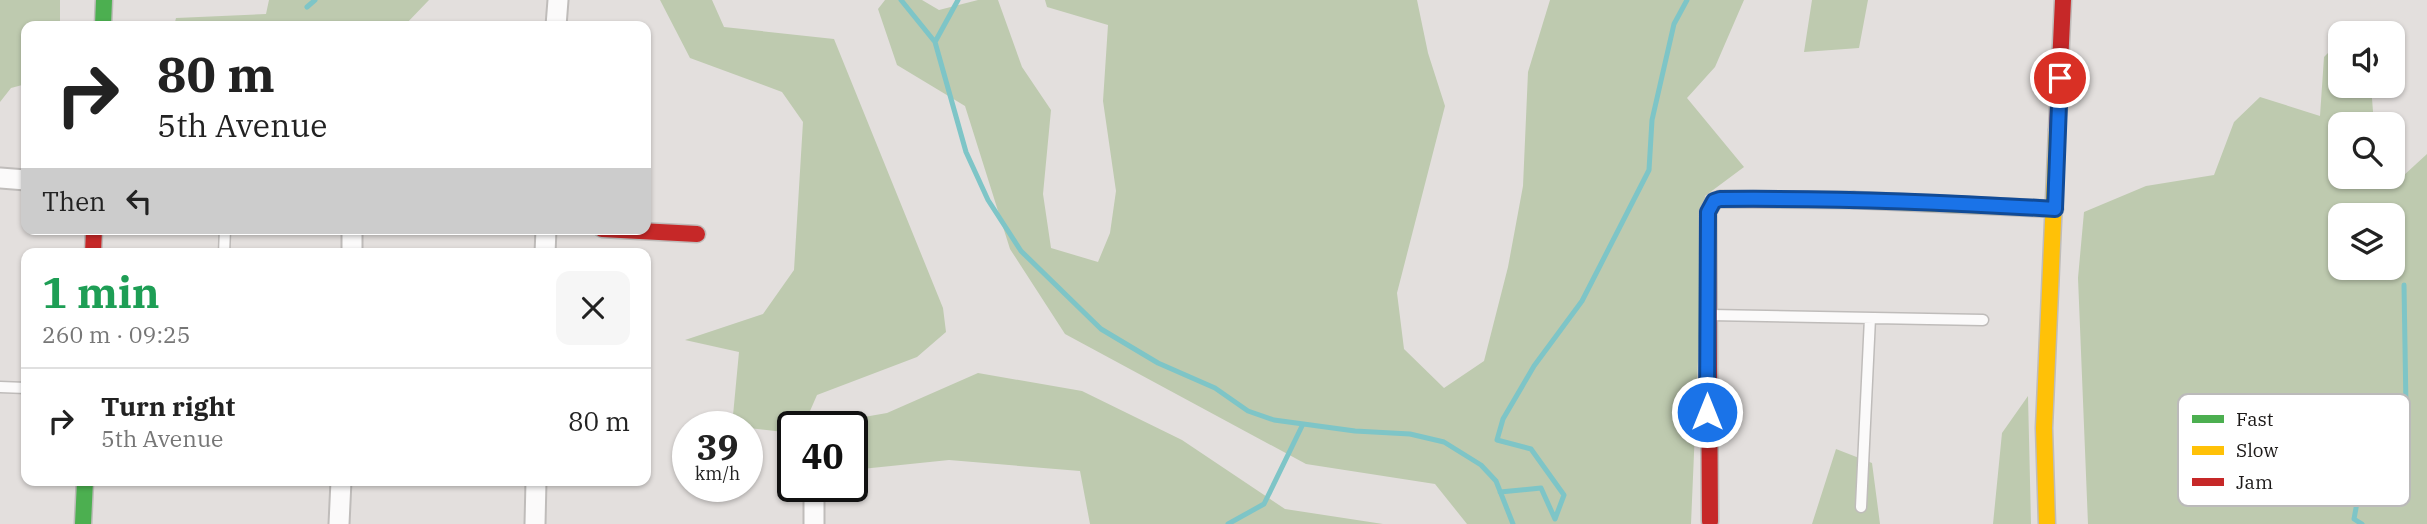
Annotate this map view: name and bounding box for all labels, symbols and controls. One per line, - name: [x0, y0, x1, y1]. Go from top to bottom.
- map controls: [2328, 21, 2405, 280]
- button: sound: [2328, 21, 2405, 98]
- text: 80 m: [157, 42, 275, 105]
- pin: [2030, 48, 2090, 108]
- icon: right: [42, 49, 133, 140]
- icon: arrive: [2041, 59, 2079, 97]
- text: 5th Avenue: [157, 104, 327, 146]
- button: search: [2328, 112, 2405, 189]
- icon: left: [120, 182, 158, 220]
- text: Then: [42, 184, 106, 218]
- button: layers: [2328, 203, 2405, 280]
- text: 1 min: [42, 265, 160, 320]
- button: close: [556, 271, 630, 345]
- text: 260 m · 09:25: [42, 319, 191, 349]
- position arrow: [1670, 375, 1744, 449]
- text: Turn right: [101, 389, 235, 423]
- legend: [2178, 394, 2410, 506]
- icon: right: [42, 402, 80, 440]
- text: 80 m: [568, 404, 630, 438]
- text: Fast: [2236, 407, 2274, 431]
- speed limit sign: 40: [777, 411, 868, 502]
- text: 5th Avenue: [101, 423, 223, 453]
- text: 39: [696, 424, 739, 470]
- text: Slow: [2236, 438, 2278, 462]
- text: km/h: [695, 462, 740, 485]
- text: Jam: [2236, 470, 2273, 494]

